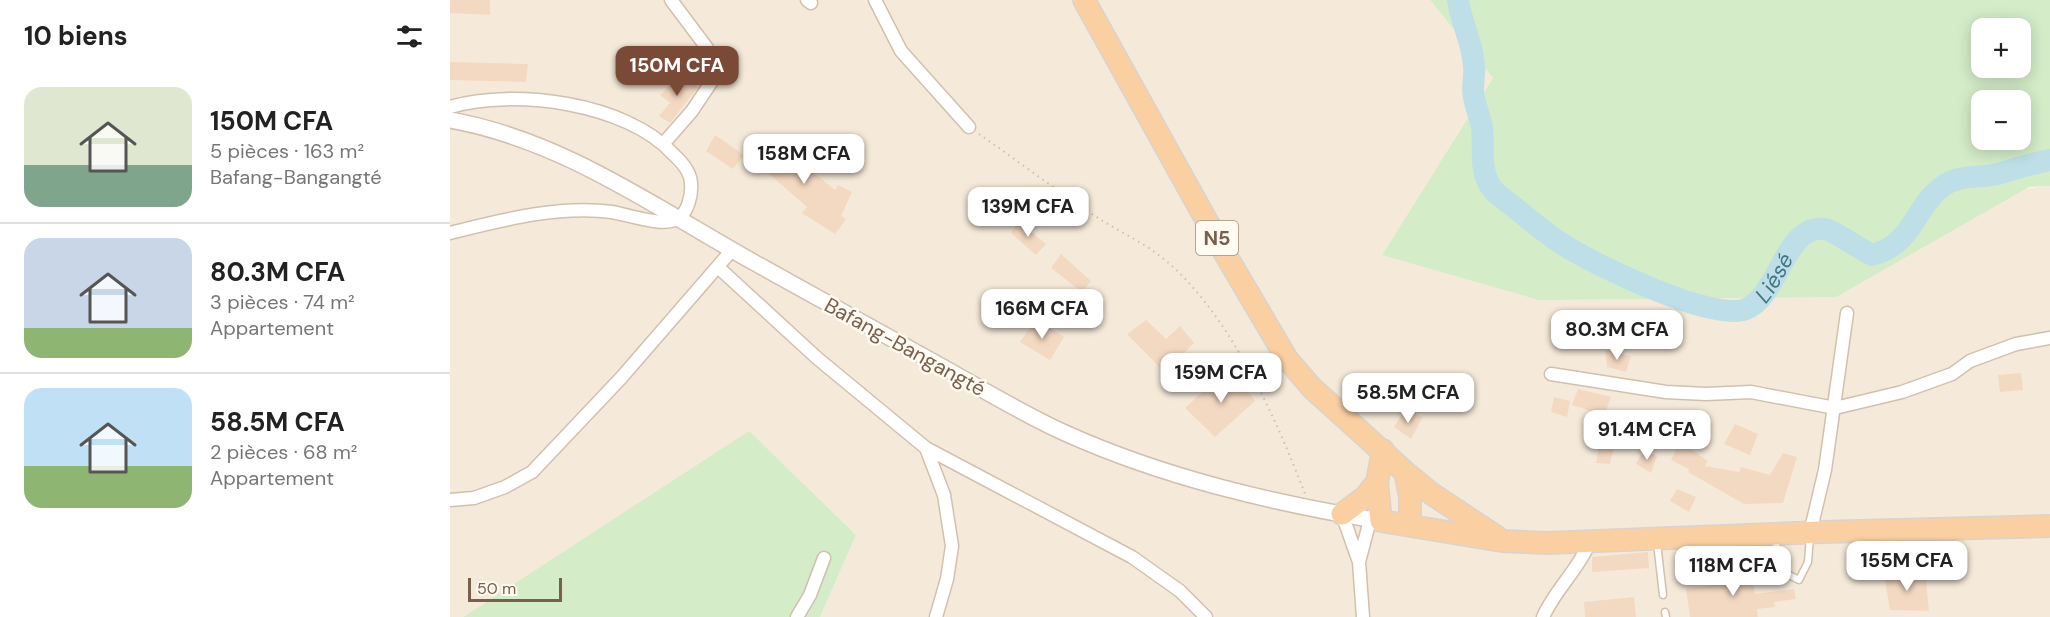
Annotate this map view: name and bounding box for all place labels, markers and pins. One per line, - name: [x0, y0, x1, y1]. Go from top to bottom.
- pin: 150M CFA: [615, 46, 739, 97]
- pin: 158M CFA: [742, 134, 866, 185]
- pin: 139M CFA: [966, 187, 1090, 238]
- pin: 166M CFA: [980, 289, 1104, 340]
- pin: 80.3M CFA: [1548, 310, 1686, 361]
- pin: 159M CFA: [1159, 353, 1283, 404]
- pin: 58.5M CFA: [1339, 373, 1477, 424]
- pin: 91.4M CFA: [1578, 410, 1716, 461]
- pin: 155M CFA: [1845, 541, 1969, 592]
- pin: 118M CFA: [1671, 546, 1795, 597]

